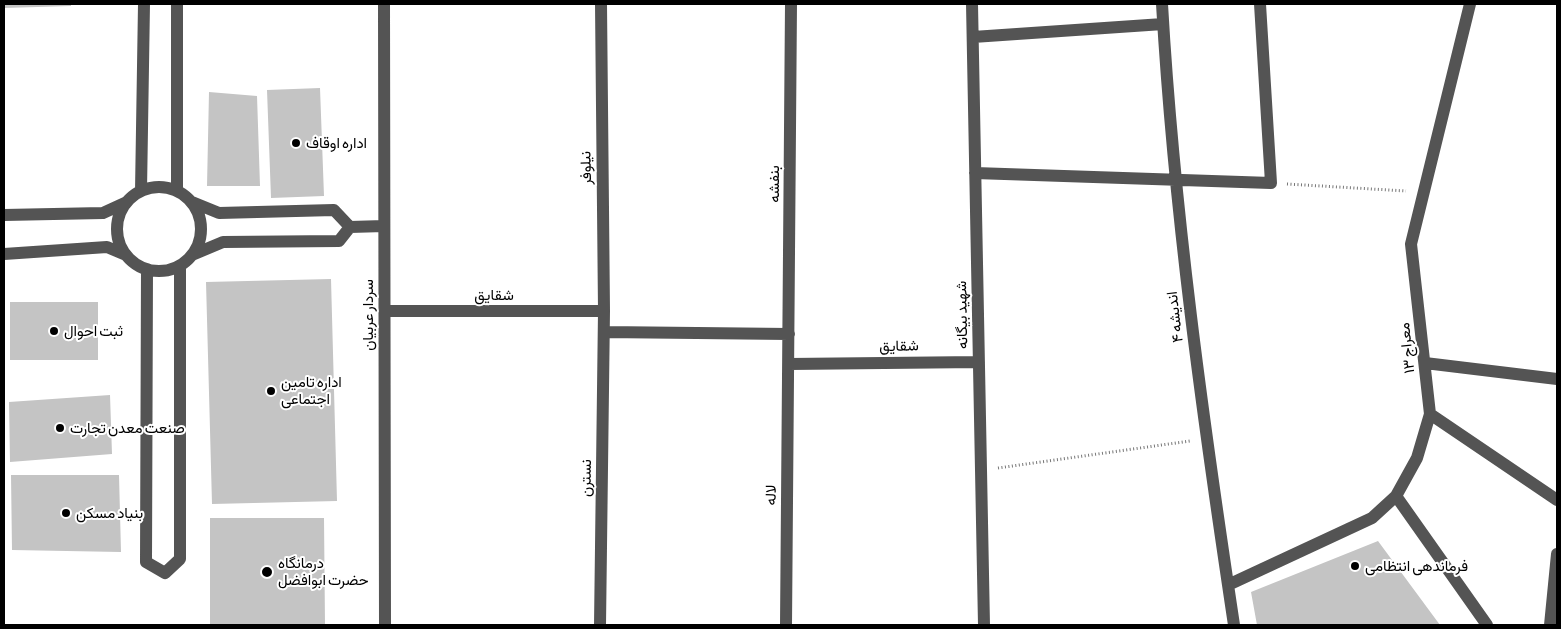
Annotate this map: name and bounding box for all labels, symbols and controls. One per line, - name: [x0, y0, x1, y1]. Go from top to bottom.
- place label: اداره اوقاف: [306, 134, 367, 152]
- marker: اداره اوقاف: [290, 137, 302, 149]
- street label: نیلوفر: [577, 151, 595, 185]
- street label: بنفشه: [765, 165, 783, 203]
- street label: سردار عربیان: [359, 279, 377, 351]
- street label: شهید بیگانه: [952, 281, 972, 349]
- street label: شقایق: [474, 286, 514, 304]
- street label: اندیشه ۴: [1163, 290, 1187, 344]
- place label: ثبت احوال: [64, 322, 123, 340]
- street label: معراج ۱۳: [1395, 322, 1419, 374]
- marker: ثبت احوال: [48, 325, 60, 337]
- street label: شقایق: [879, 337, 919, 355]
- place label: اداره تامین اجتماعی: [281, 373, 342, 408]
- marker: اداره تامین اجتماعی: [265, 385, 277, 397]
- place label: صنعت معدن تجارت: [70, 419, 185, 437]
- marker: صنعت معدن تجارت: [54, 422, 66, 434]
- street label: نسترن: [577, 459, 595, 497]
- street label: لاله: [762, 485, 780, 505]
- place label: بنیاد مسکن: [76, 504, 143, 522]
- marker: بنیاد مسکن: [60, 507, 72, 519]
- place label: درمانگاه حضرت ابوافضل: [278, 554, 369, 589]
- place label: فرماندهی انتظامی: [1365, 557, 1468, 575]
- marker: فرماندهی انتظامی: [1349, 560, 1361, 572]
- marker: درمانگاه حضرت ابوافضل: [260, 565, 274, 579]

